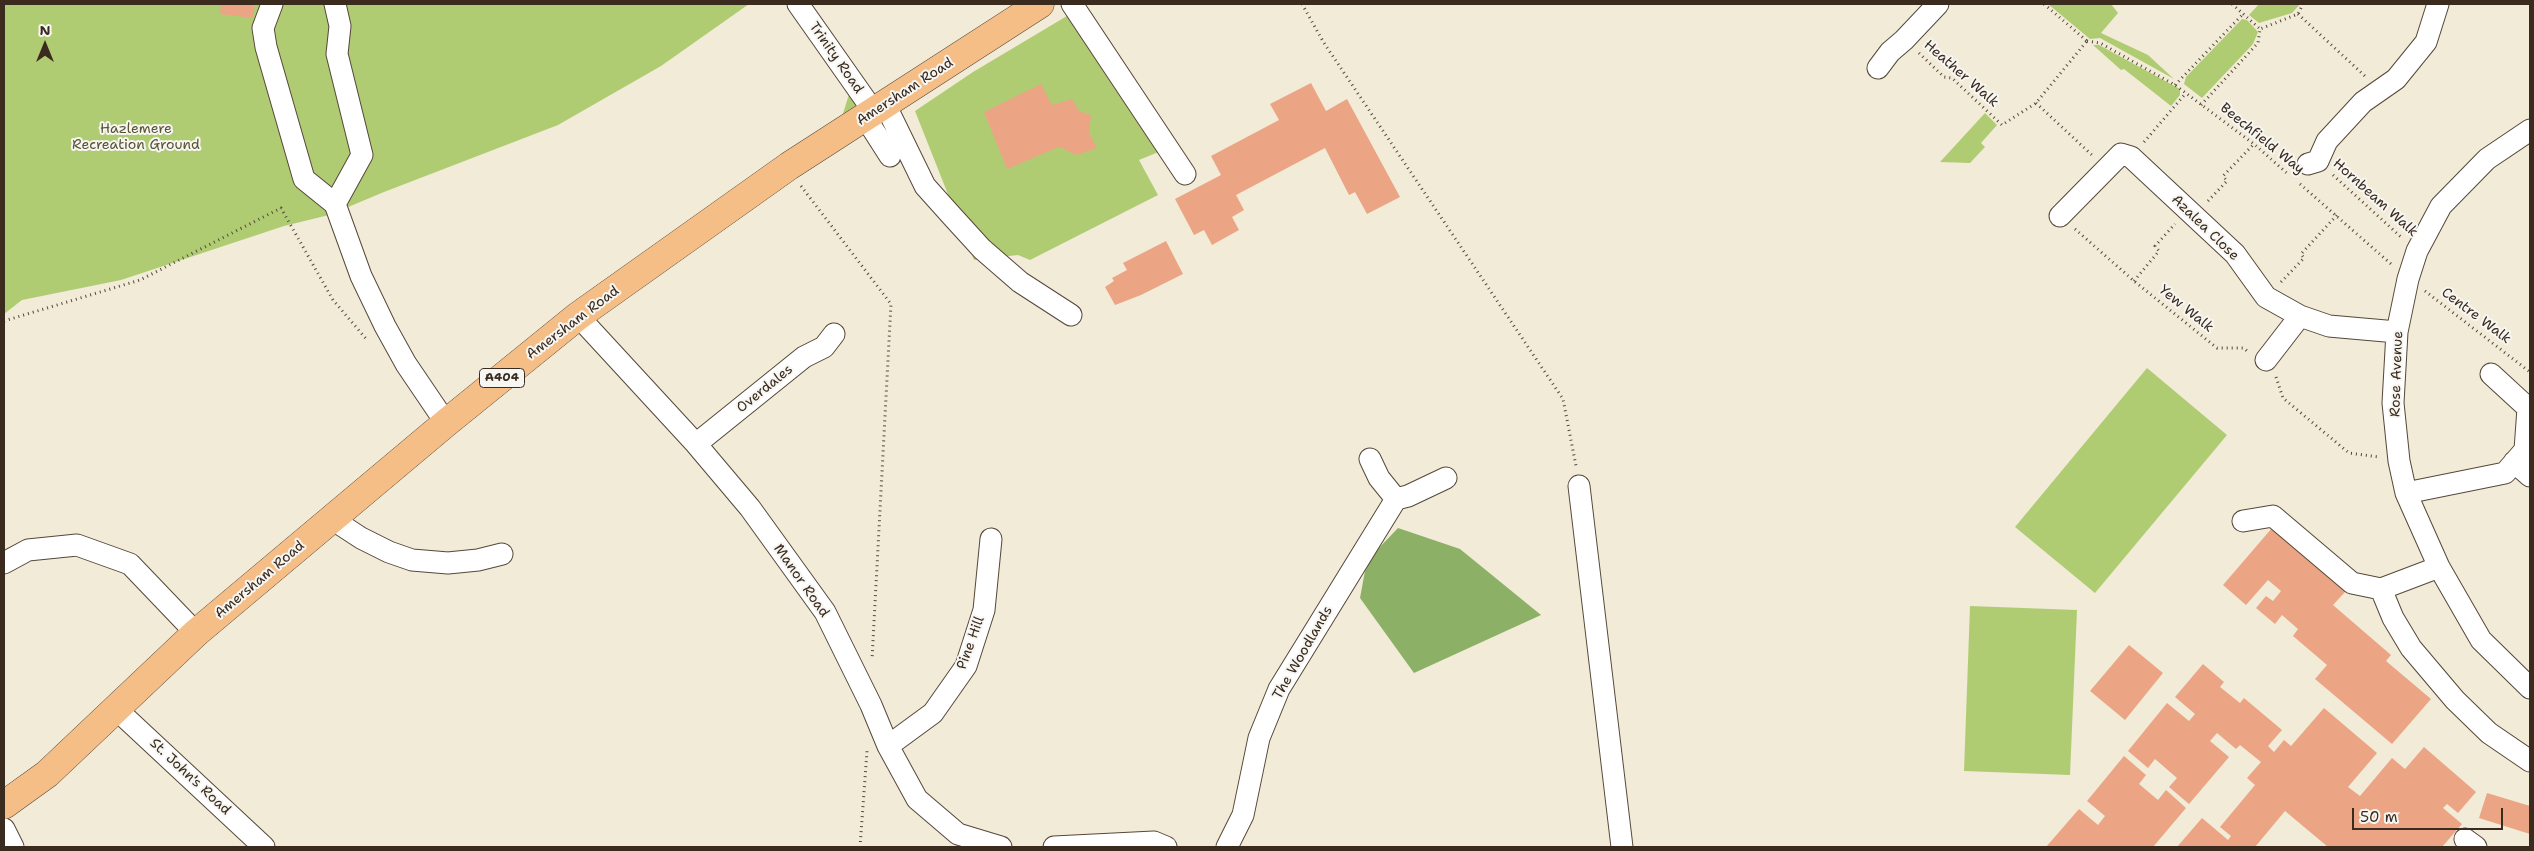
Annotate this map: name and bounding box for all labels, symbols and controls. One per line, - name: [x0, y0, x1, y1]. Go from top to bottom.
- street label: Trinity Road: [805, 19, 867, 97]
- north arrow: [20, 20, 70, 70]
- text: N: [39, 21, 51, 39]
- street label: Heather Walk: [1920, 37, 2002, 111]
- street label: Amersham Road: [854, 55, 956, 129]
- street label: Beechfield Way: [2217, 100, 2307, 178]
- park label: Hazlemere Recreation Ground: [72, 121, 200, 154]
- street label: Hornbeam Walk: [2329, 155, 2421, 241]
- street label: Azalea Close: [2168, 192, 2242, 264]
- street label: Yew Walk: [2155, 282, 2217, 336]
- street label: Amersham Road: [523, 283, 623, 363]
- street label: Centre Walk: [2438, 284, 2514, 348]
- street label: Rose Avenue: [2387, 331, 2407, 417]
- street label: Overdales: [734, 361, 796, 417]
- road number: A404: [480, 368, 524, 388]
- street label: Amersham Road: [212, 538, 308, 622]
- street label: Manor Road: [770, 541, 832, 621]
- street label: The Woodlands: [1269, 603, 1337, 703]
- street label: Pine Hill: [954, 614, 988, 672]
- street label: St. John's Road: [146, 735, 234, 819]
- scale bar: [2354, 798, 2505, 830]
- text: 50 m: [2360, 807, 2398, 827]

